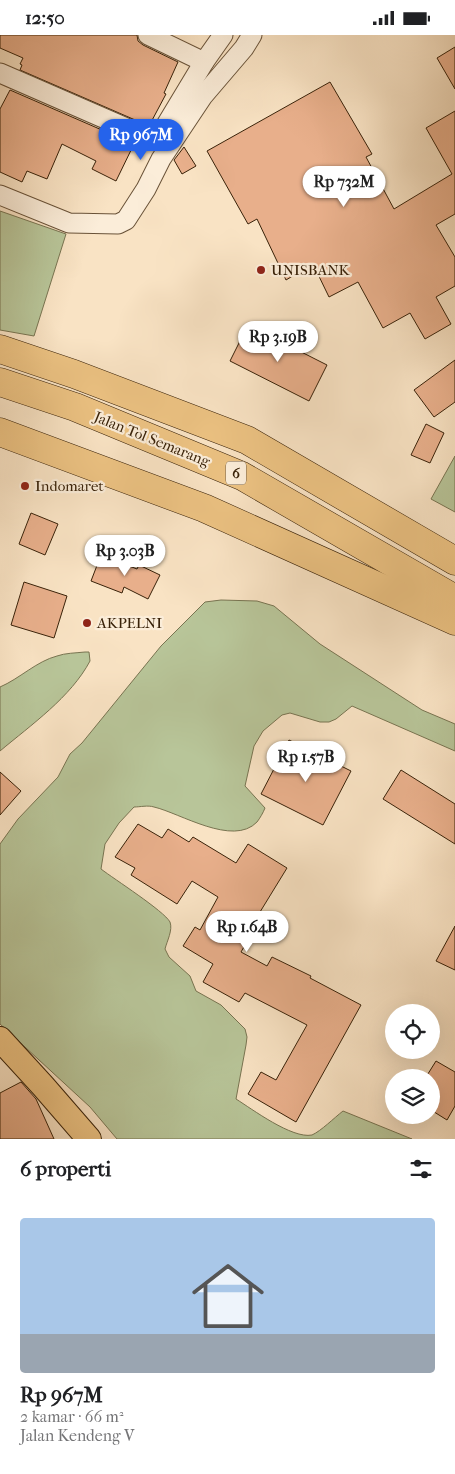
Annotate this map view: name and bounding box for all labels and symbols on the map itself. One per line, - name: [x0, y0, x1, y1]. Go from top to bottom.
- pin: Rp 967M: [95, 119, 187, 161]
- pin: Rp 732M: [298, 165, 390, 208]
- place label: UNISBANK: [271, 261, 351, 279]
- marker: UNISBANK: [255, 264, 267, 276]
- pin: Rp 3.19B: [226, 321, 330, 363]
- street label: Jalan Tol Semarang: [90, 407, 214, 471]
- road number: 6: [226, 461, 246, 484]
- place label: Indomaret: [35, 477, 104, 495]
- marker: Indomaret: [19, 480, 31, 492]
- pin: Rp 3.03B: [73, 535, 177, 577]
- place label: AKPELNI: [96, 614, 162, 632]
- marker: AKPELNI: [81, 617, 93, 629]
- pin: Rp 1.57B: [254, 741, 358, 783]
- pin: Rp 1.64B: [195, 911, 299, 953]

